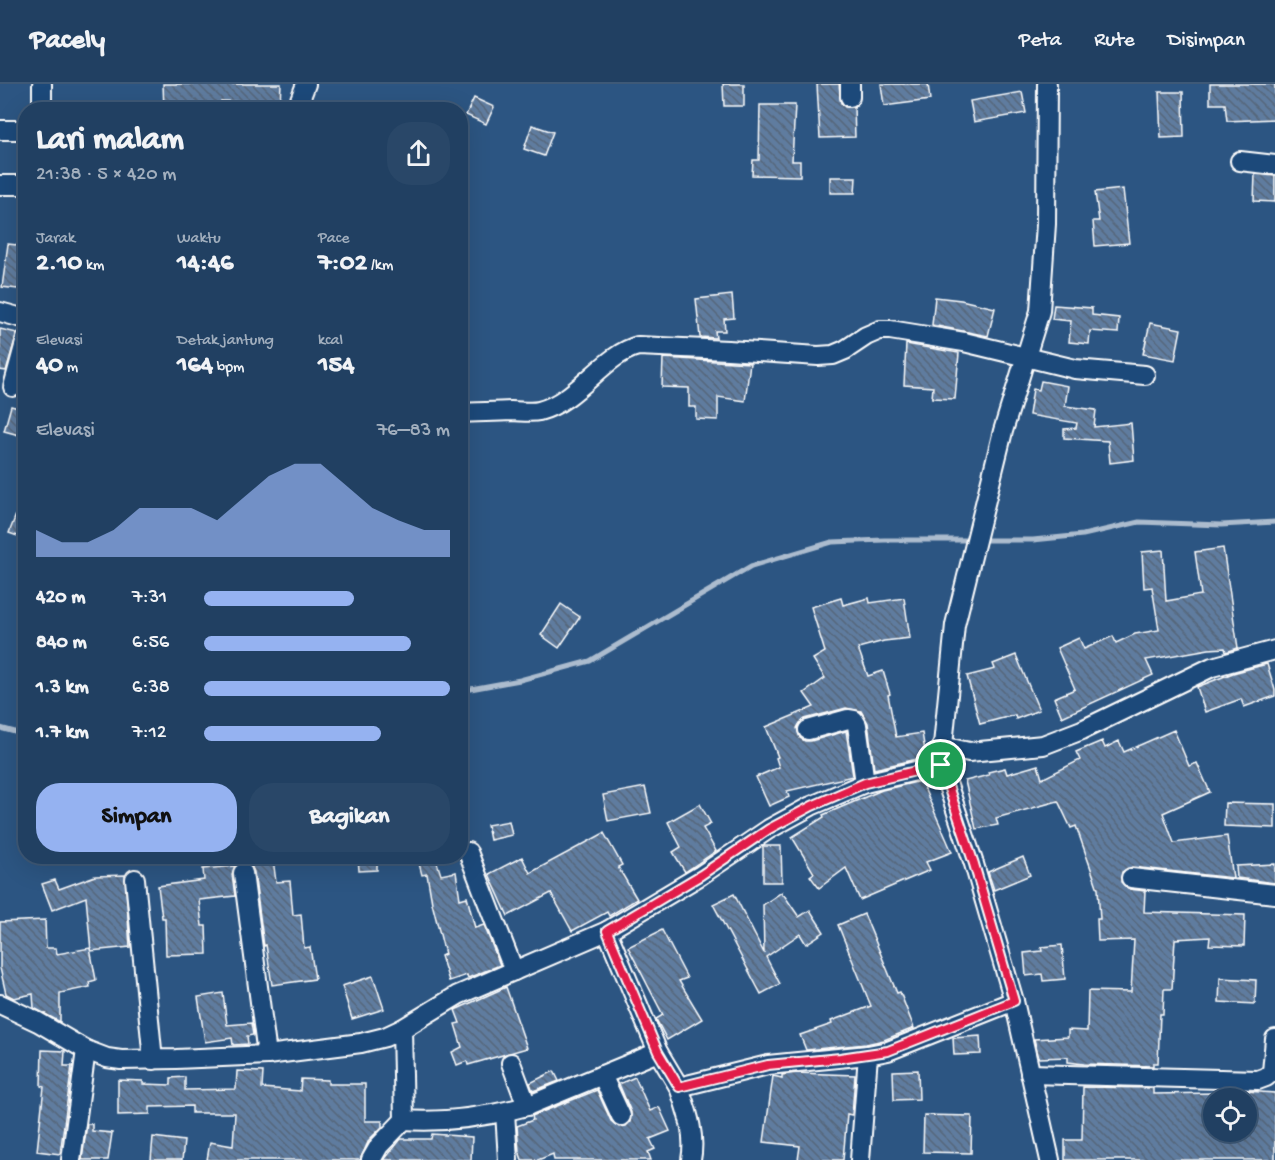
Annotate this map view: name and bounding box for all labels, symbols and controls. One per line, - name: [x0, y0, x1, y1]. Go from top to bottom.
- text: Pacely: [30, 25, 105, 58]
- text: Peta: [1019, 29, 1061, 54]
- text: Rute: [1094, 29, 1135, 54]
- text: Disimpan: [1168, 29, 1245, 54]
- text: Lari malam: [36, 122, 184, 160]
- button: share: [387, 122, 450, 185]
- text: 21:38 · 5 × 420 m: [36, 164, 176, 187]
- text: Jarak: [36, 230, 75, 249]
- text: Waktu: [177, 230, 221, 249]
- text: Pace: [318, 230, 349, 249]
- text: 2.10: [36, 249, 82, 280]
- text: 14:46: [177, 249, 233, 280]
- text: 7:02: [318, 249, 367, 280]
- text: km: [82, 257, 104, 276]
- text: /km: [367, 257, 393, 276]
- text: Elevasi: [36, 332, 83, 351]
- text: Detak jantung: [177, 332, 274, 351]
- text: kcal: [318, 332, 343, 351]
- text: 40: [36, 351, 63, 382]
- text: 164: [177, 351, 213, 382]
- text: 154: [318, 351, 354, 382]
- text: m: [63, 359, 78, 378]
- text: bpm: [213, 359, 244, 378]
- text: Elevasi: [36, 420, 95, 443]
- text: 76–83 m: [377, 420, 450, 443]
- text: 420 m: [36, 587, 86, 610]
- text: 7:31: [132, 587, 167, 610]
- text: 840 m: [36, 632, 87, 655]
- text: 6:56: [132, 632, 169, 655]
- text: 1.3 km: [36, 677, 89, 700]
- text: 6:38: [132, 677, 170, 700]
- text: 1.7 km: [36, 722, 89, 745]
- text: 7:12: [132, 722, 167, 745]
- pin: [915, 739, 966, 790]
- icon: arrive: [924, 748, 957, 781]
- button: Simpan: [36, 783, 237, 852]
- button: Bagikan: [249, 783, 450, 852]
- map controls: [1203, 1088, 1257, 1142]
- button: locate: [1203, 1088, 1257, 1142]

